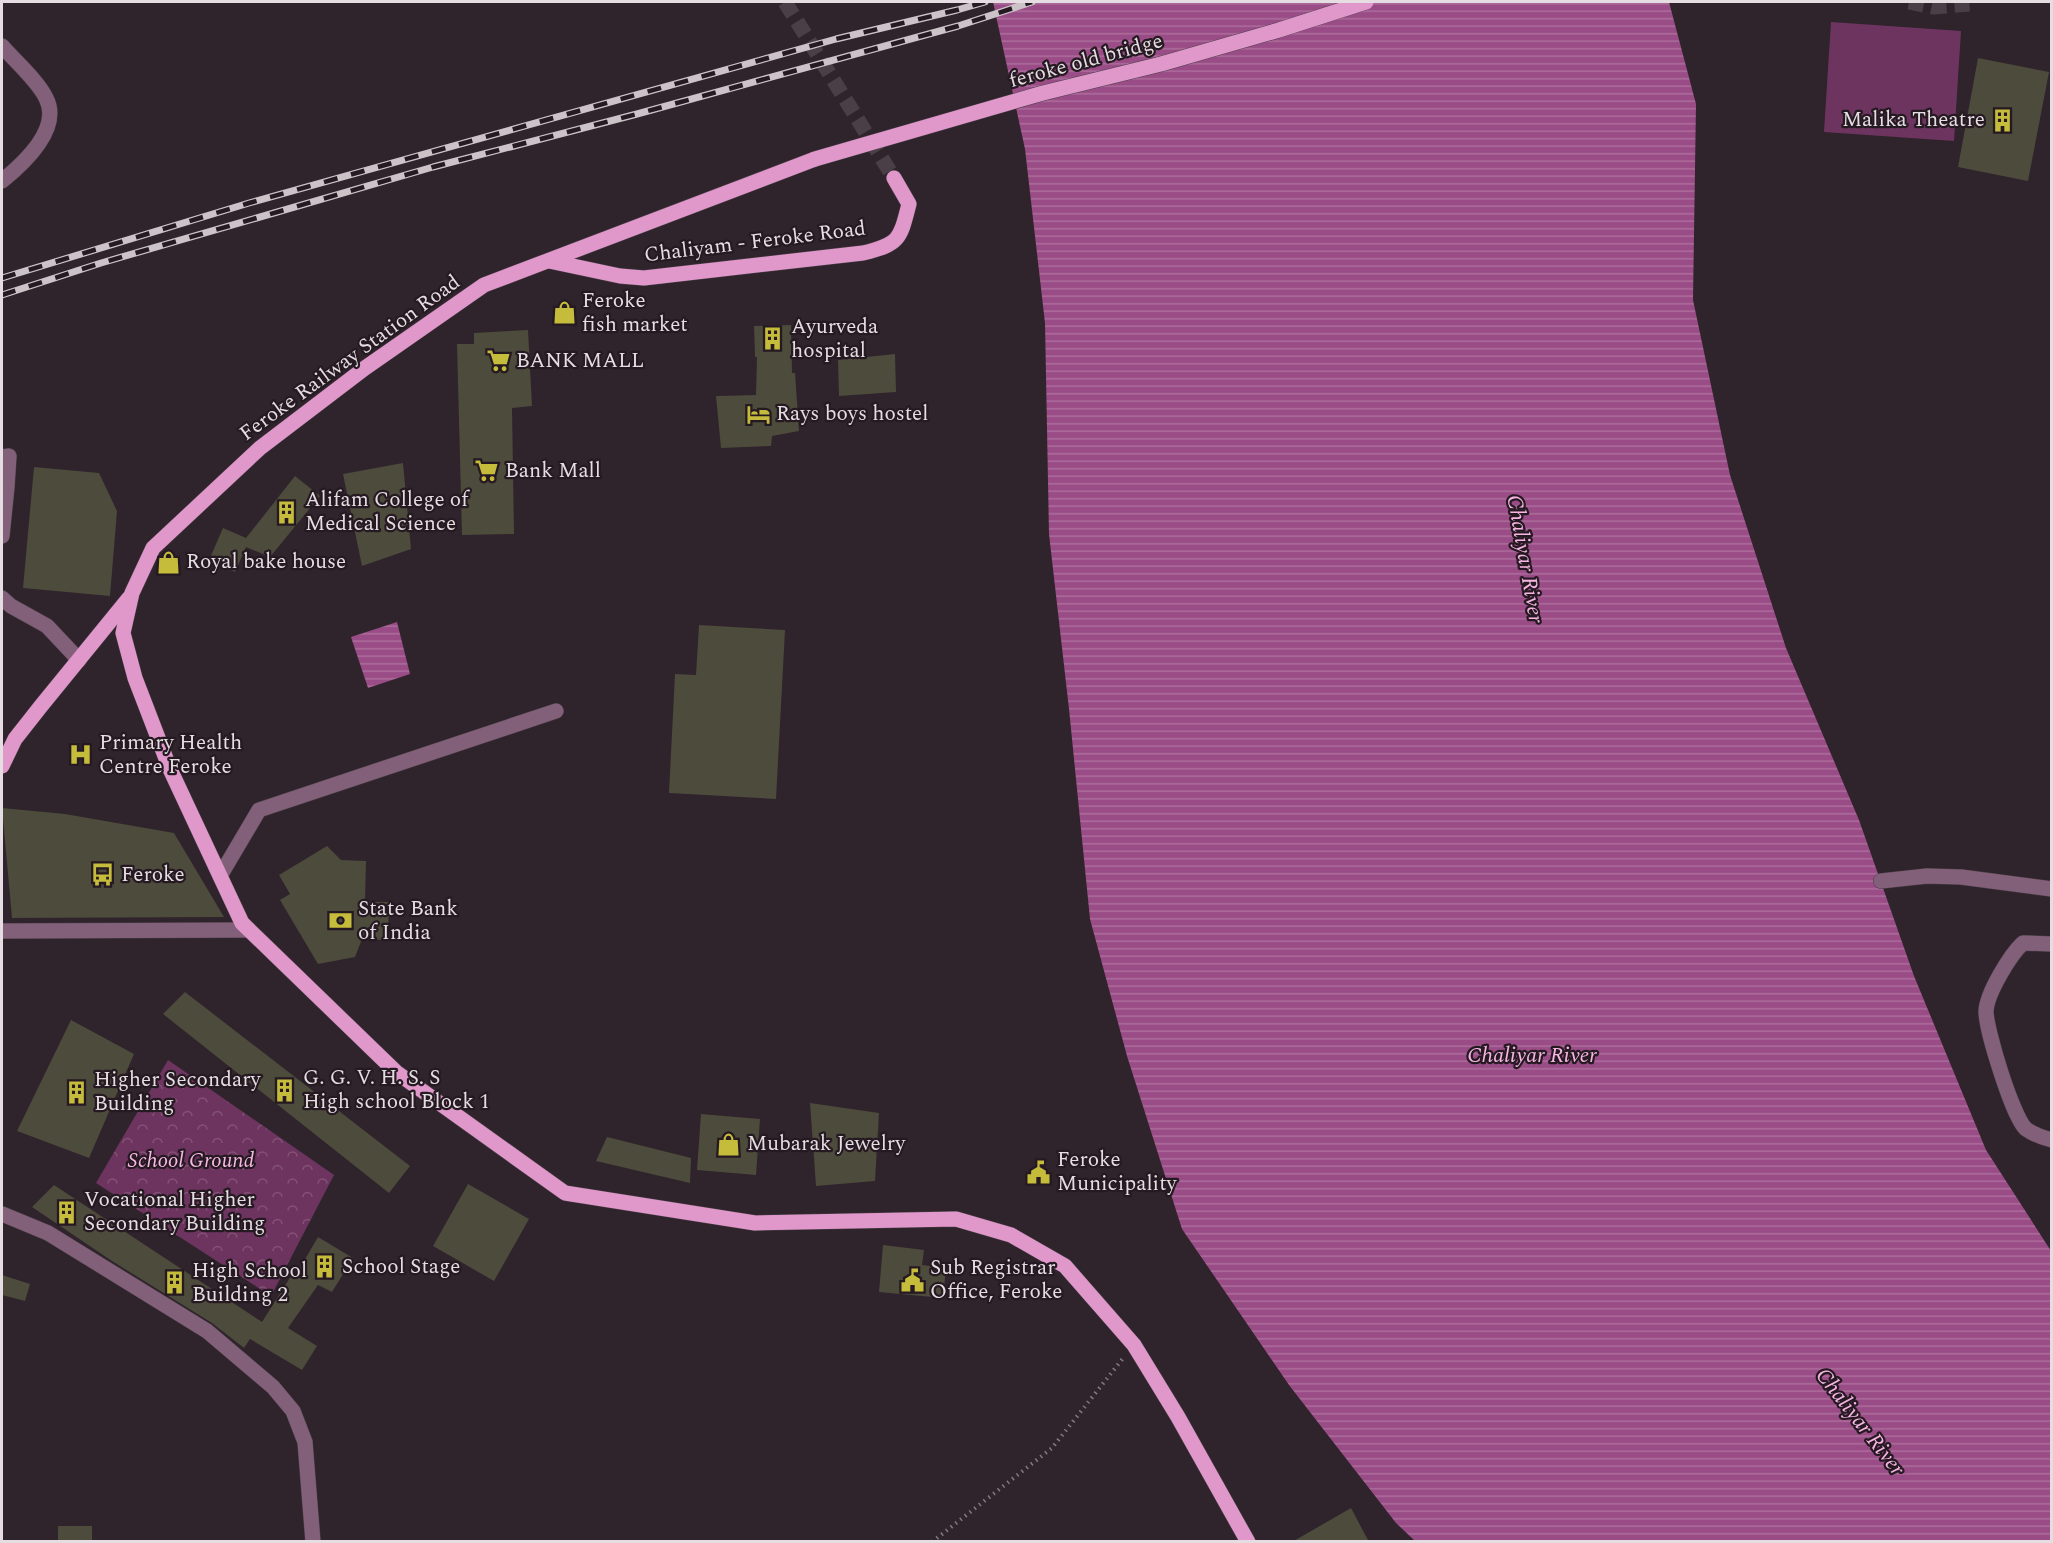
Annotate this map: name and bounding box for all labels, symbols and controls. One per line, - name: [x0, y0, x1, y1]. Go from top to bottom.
- street label: feroke old bridge: [1006, 25, 1166, 97]
- place label: Malika Theatre: [1842, 104, 1985, 136]
- building icon: Malika Theatre: [1990, 107, 2016, 133]
- street label: Chaliyam - Feroke Road: [642, 213, 868, 271]
- street label: Feroke Railway Station Road: [233, 267, 467, 449]
- place label: Feroke fish market: [582, 285, 688, 341]
- shop icon: Feroke fish market: [551, 300, 577, 326]
- place label: Ayurveda hospital: [791, 311, 879, 367]
- building icon: Ayurveda hospital: [760, 326, 786, 352]
- place label: BANK MALL: [516, 345, 644, 377]
- supermarket icon: BANK MALL: [485, 348, 511, 374]
- place label: Rays boys hostel: [776, 398, 928, 430]
- hotel icon: Rays boys hostel: [745, 401, 771, 427]
- place label: Bank Mall: [505, 455, 601, 487]
- supermarket icon: Bank Mall: [474, 458, 500, 484]
- place label: Alifam College of Medical Science: [305, 484, 470, 540]
- water label: Chaliyar River: [1497, 492, 1553, 626]
- building icon: Alifam College of Medical Science: [274, 499, 300, 525]
- place label: Royal bake house: [186, 546, 346, 578]
- shop icon: Royal bake house: [155, 549, 181, 575]
- place label: Primary Health Centre Feroke: [99, 727, 242, 783]
- hospital icon: Primary Health Centre Feroke: [68, 742, 94, 768]
- place label: Feroke: [121, 859, 185, 891]
- bus stop icon: Feroke: [90, 862, 116, 888]
- place label: State Bank of India: [358, 893, 458, 949]
- bank icon: State Bank of India: [327, 908, 353, 934]
- water label: Chaliyar River: [1467, 1039, 1597, 1072]
- place label: G. G. V. H. S. S High school Block 1: [303, 1062, 490, 1118]
- place label: Higher Secondary Building: [94, 1064, 262, 1120]
- building icon: G. G. V. H. S. S High school Block 1: [272, 1077, 298, 1103]
- building icon: Higher Secondary Building: [63, 1079, 89, 1105]
- place label: Mubarak Jewelry: [747, 1128, 906, 1160]
- shop icon: Mubarak Jewelry: [716, 1131, 742, 1157]
- place label: Feroke Municipality: [1057, 1144, 1178, 1200]
- park label: School Ground: [128, 1145, 254, 1177]
- public building icon: Feroke Municipality: [1026, 1159, 1052, 1185]
- place label: Vocational Higher Secondary Building: [84, 1184, 265, 1240]
- building icon: Vocational Higher Secondary Building: [53, 1199, 79, 1225]
- place label: School Stage: [342, 1251, 460, 1283]
- place label: Sub Registrar Office, Feroke: [930, 1252, 1062, 1308]
- building icon: School Stage: [311, 1254, 337, 1280]
- place label: High School Building 2: [192, 1255, 307, 1311]
- public building icon: Sub Registrar Office, Feroke: [899, 1267, 925, 1293]
- building icon: High School Building 2: [161, 1270, 187, 1296]
- water label: Chaliyar River: [1807, 1361, 1913, 1484]

